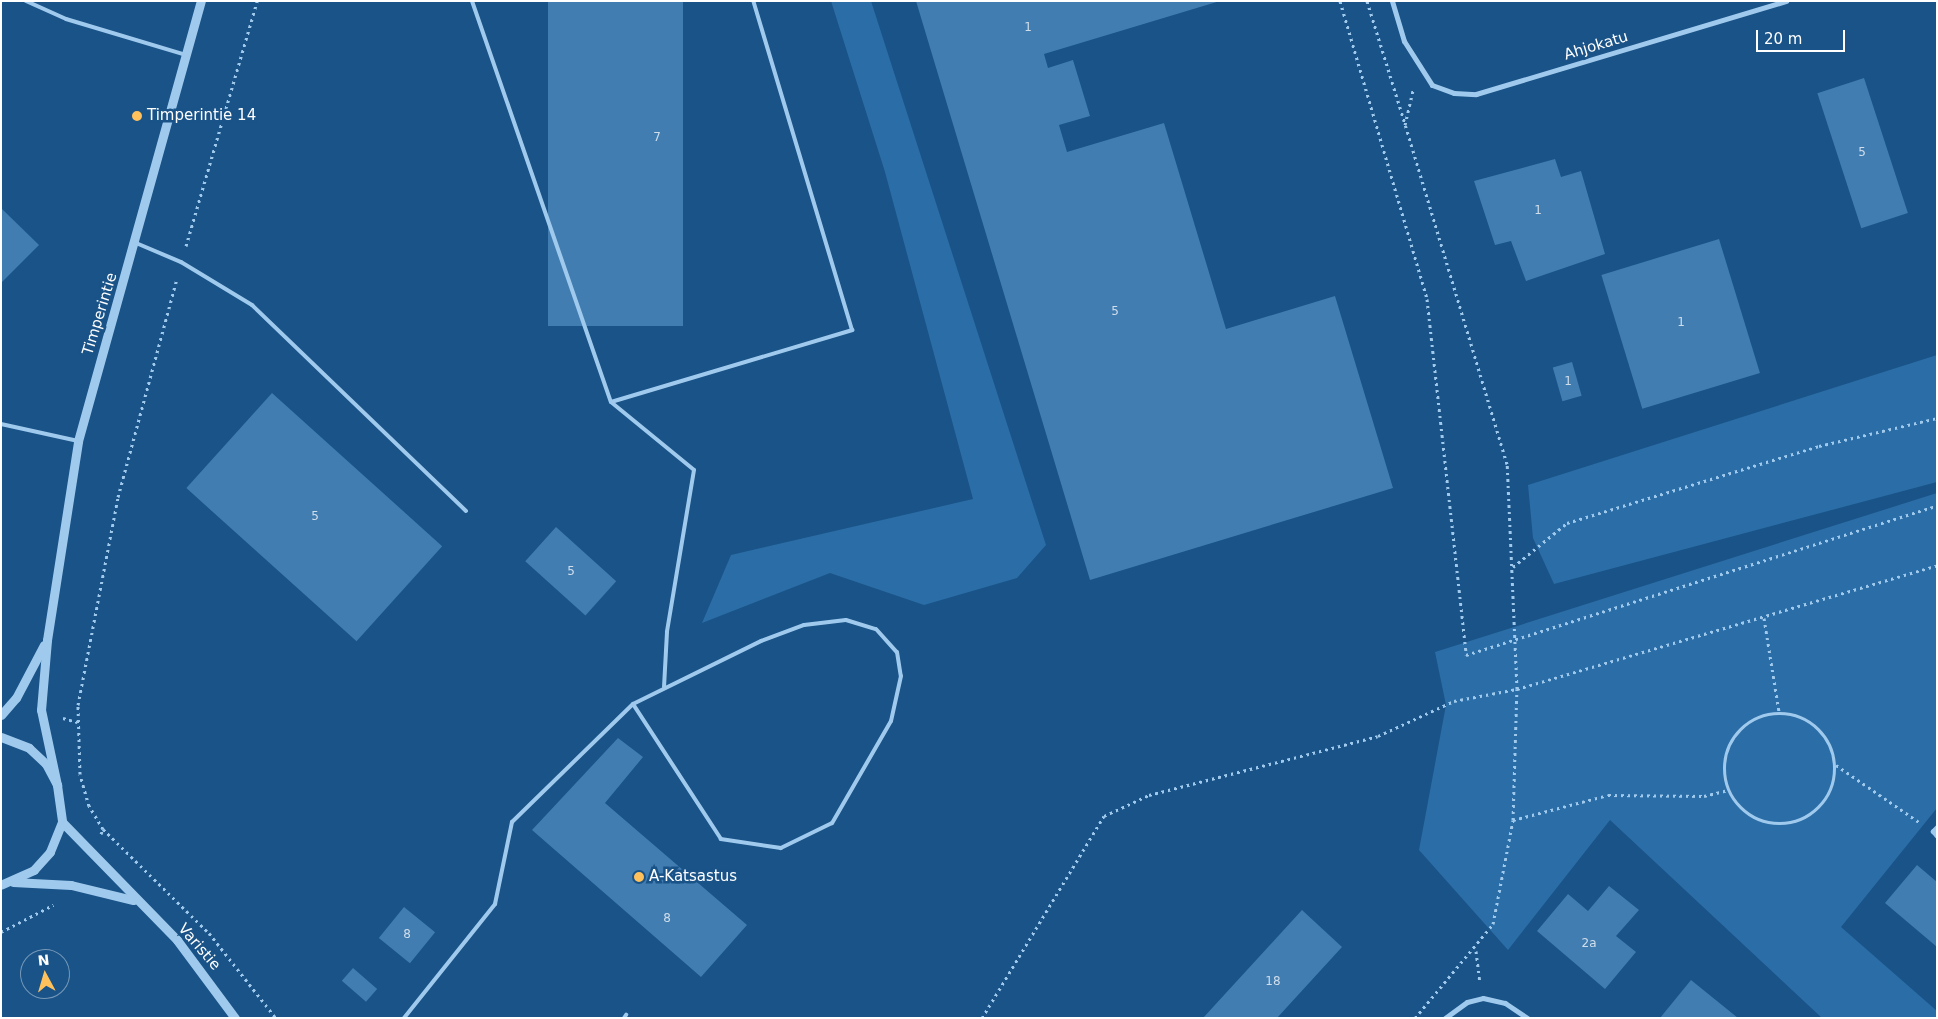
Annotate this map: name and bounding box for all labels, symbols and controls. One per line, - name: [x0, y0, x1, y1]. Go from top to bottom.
- scale bar: [1758, 20, 1847, 52]
- house number: 1: [1024, 21, 1032, 35]
- street label: Ahjokatu: [1562, 28, 1630, 64]
- text: 20 m: [1764, 30, 1802, 48]
- place label: Timperintie 14: [147, 107, 256, 125]
- marker: Timperintie 14: [131, 110, 143, 122]
- house number: 7: [653, 131, 661, 145]
- house number: 5: [1858, 146, 1866, 160]
- house number: 1: [1534, 204, 1542, 218]
- street label: Timperintie: [79, 271, 121, 357]
- house number: 5: [1111, 305, 1119, 319]
- house number: 1: [1677, 316, 1685, 330]
- house number: 1: [1564, 375, 1572, 389]
- house number: 5: [311, 510, 319, 524]
- house number: 5: [567, 565, 575, 579]
- place label: A-Katsastus: [649, 868, 737, 886]
- marker: A-Katsastus: [633, 871, 645, 883]
- house number: 8: [663, 912, 671, 926]
- street label: Varistie: [174, 920, 224, 974]
- house number: 8: [403, 928, 411, 942]
- house number: 2a: [1582, 937, 1596, 951]
- north arrow: [20, 949, 70, 999]
- text: N: [37, 952, 50, 969]
- house number: 18: [1265, 975, 1281, 989]

